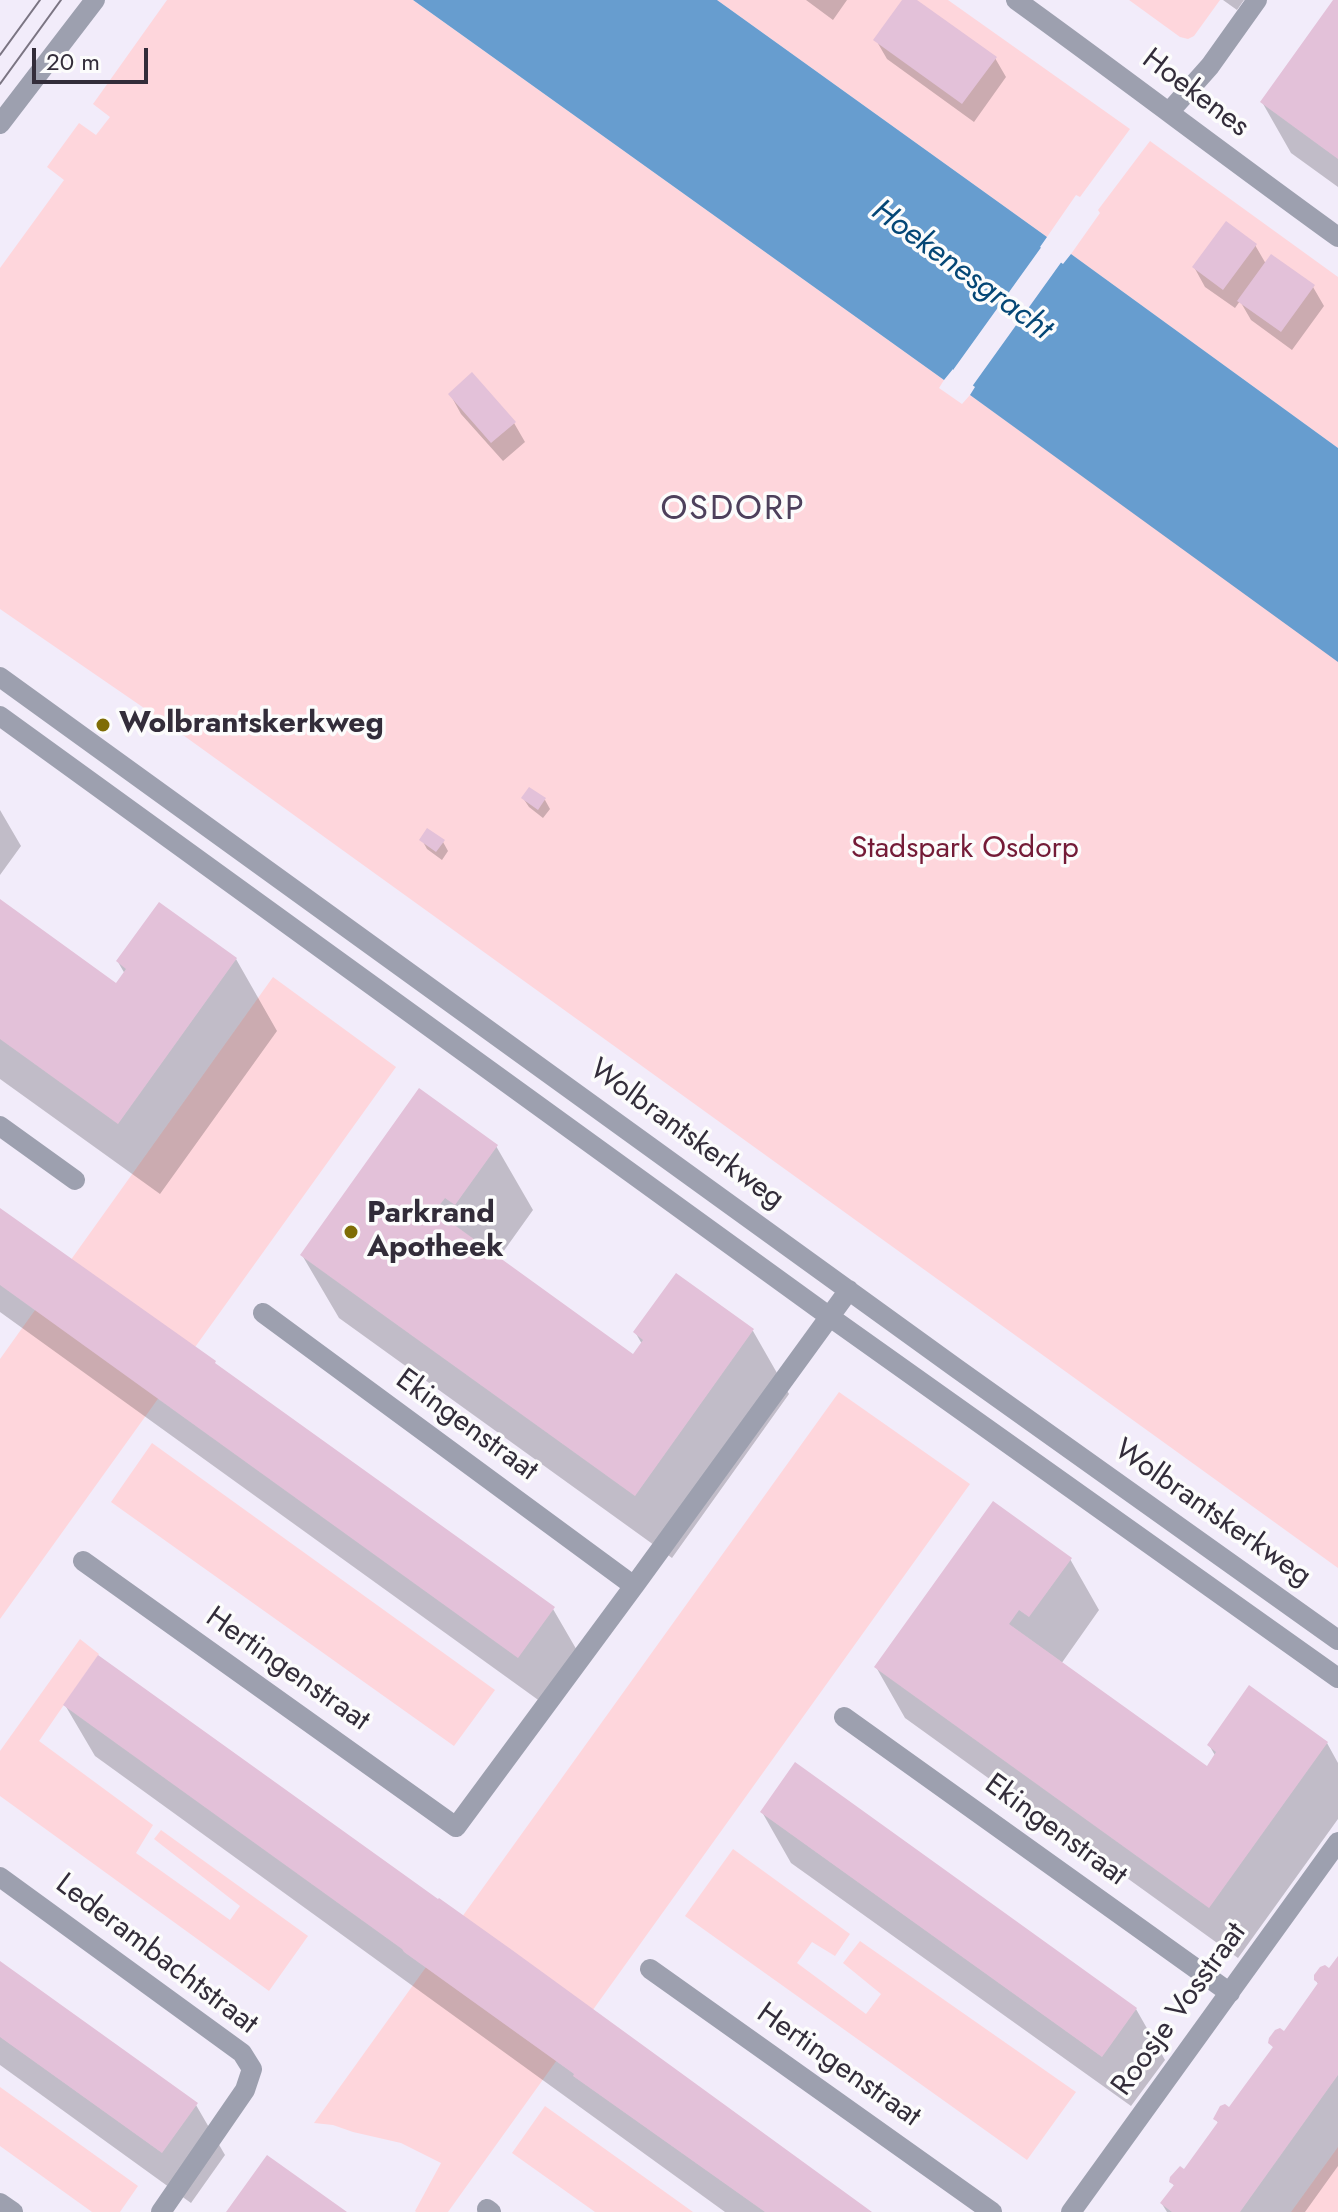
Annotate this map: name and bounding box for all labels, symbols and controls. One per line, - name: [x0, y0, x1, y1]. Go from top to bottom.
- scale bar: [36, 32, 152, 82]
- street label: Hoekenes: [1134, 42, 1256, 146]
- text: 20 m: [46, 44, 100, 79]
- water label: Hoekenesgracht: [863, 193, 1059, 349]
- district label: OSDORP: [660, 491, 806, 531]
- place label: Wolbrantskerkweg: [119, 707, 384, 743]
- marker: Wolbrantskerkweg: [94, 716, 112, 734]
- park label: Stadspark Osdorp: [851, 832, 1079, 868]
- street label: Wolbrantskerkweg: [582, 1052, 790, 1218]
- place label: Parkrand Apotheek: [367, 1197, 504, 1268]
- marker: Parkrand Apotheek: [342, 1223, 360, 1241]
- street label: Ekingenstraat: [388, 1362, 544, 1490]
- street label: Wolbrantskerkweg: [1107, 1433, 1317, 1595]
- street label: Hertingenstraat: [198, 1600, 376, 1740]
- street label: Ekingenstraat: [977, 1767, 1133, 1895]
- street label: Lederambachtstraat: [48, 1867, 264, 2043]
- street label: Roosje Vosstraat: [1105, 1916, 1255, 2104]
- street label: Hertingenstraat: [749, 1996, 927, 2136]

